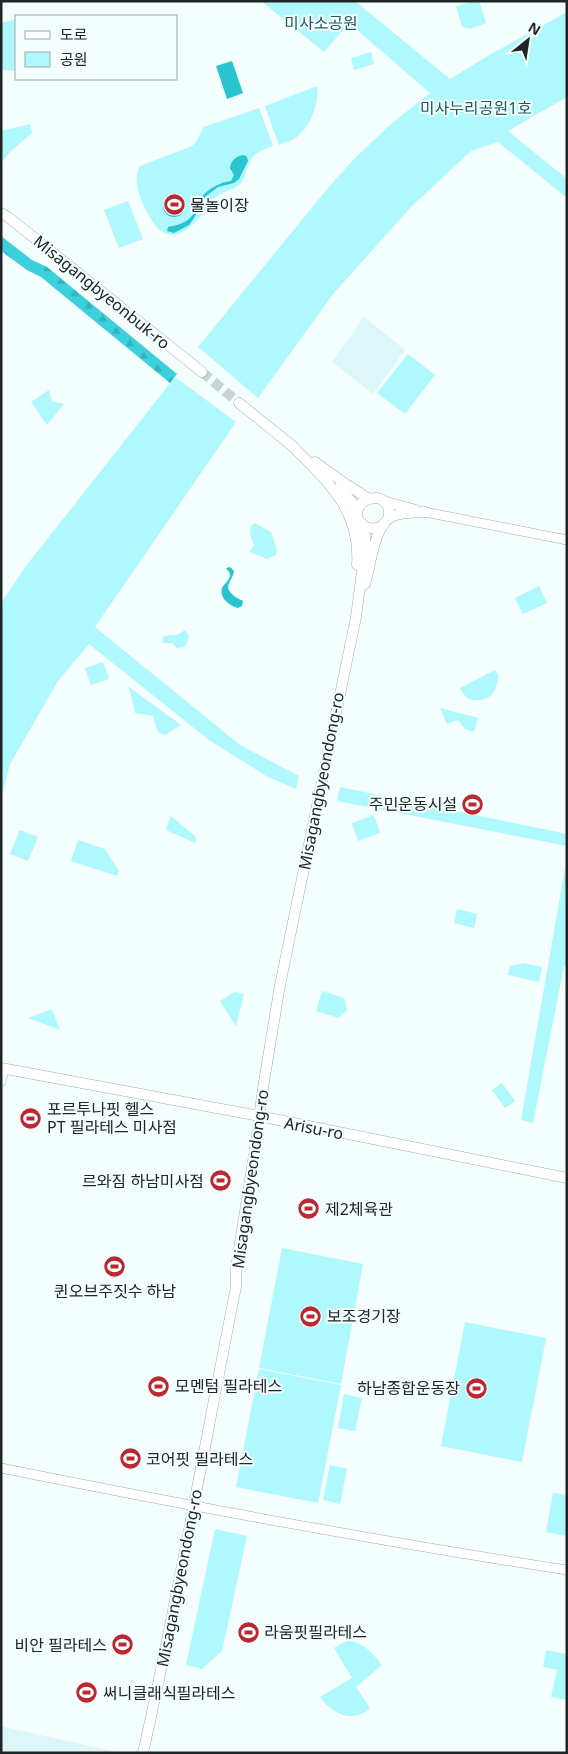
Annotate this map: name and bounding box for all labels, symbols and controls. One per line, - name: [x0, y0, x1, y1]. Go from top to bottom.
- park label: 미사소공원: [284, 12, 358, 34]
- legend: [15, 15, 178, 80]
- north arrow: [503, 15, 553, 65]
- text: N: [525, 17, 544, 39]
- text: 도로: [60, 24, 88, 44]
- text: 공원: [60, 49, 88, 69]
- park label: 미사누리공원1호: [420, 97, 532, 119]
- sports icon: 물놀이장: [162, 193, 186, 217]
- place label: 물놀이장: [190, 194, 249, 216]
- street label: Misagangbyeonbuk-ro: [29, 230, 175, 354]
- street label: Misagangbyeondong-ro: [293, 690, 349, 872]
- sports icon: 주민운동시설: [461, 792, 485, 816]
- place label: 주민운동시설: [369, 793, 457, 815]
- street label: Misagangbyeondong-ro: [227, 1088, 273, 1270]
- place label: 포르투나핏 헬스 PT 필라테스 미사점: [47, 1098, 177, 1138]
- sports icon: 포르투나핏 헬스 PT 필라테스 미사점: [19, 1106, 43, 1130]
- street label: Arisu-ro: [283, 1112, 345, 1144]
- sports icon: 르와짐 하남미사점: [208, 1169, 232, 1193]
- place label: 르와짐 하남미사점: [82, 1170, 204, 1192]
- sports icon: 제2체육관: [297, 1197, 321, 1221]
- place label: 제2체육관: [325, 1198, 393, 1220]
- sports icon: 퀸오브주짓수 하남: [103, 1255, 127, 1279]
- place label: 퀸오브주짓수 하남: [54, 1280, 176, 1302]
- sports icon: 보조경기장: [299, 1304, 323, 1328]
- place label: 보조경기장: [327, 1305, 401, 1327]
- sports icon: 모멘텀 필라테스: [147, 1374, 171, 1398]
- place label: 모멘텀 필라테스: [175, 1375, 282, 1397]
- sports icon: 하남종합운동장: [464, 1376, 488, 1400]
- place label: 하남종합운동장: [357, 1377, 460, 1399]
- sports icon: 코어핏 필라테스: [118, 1447, 142, 1471]
- place label: 코어핏 필라테스: [146, 1448, 253, 1470]
- street label: Misagangbyeondong-ro: [151, 1487, 207, 1669]
- sports icon: 라움핏필라테스: [236, 1620, 260, 1644]
- place label: 라움핏필라테스: [264, 1621, 367, 1643]
- sports icon: 비안 필라테스: [111, 1633, 135, 1657]
- place label: 비안 필라테스: [15, 1634, 107, 1656]
- sports icon: 써니클래식필라테스: [75, 1681, 99, 1705]
- place label: 써니클래식필라테스: [103, 1682, 235, 1704]

